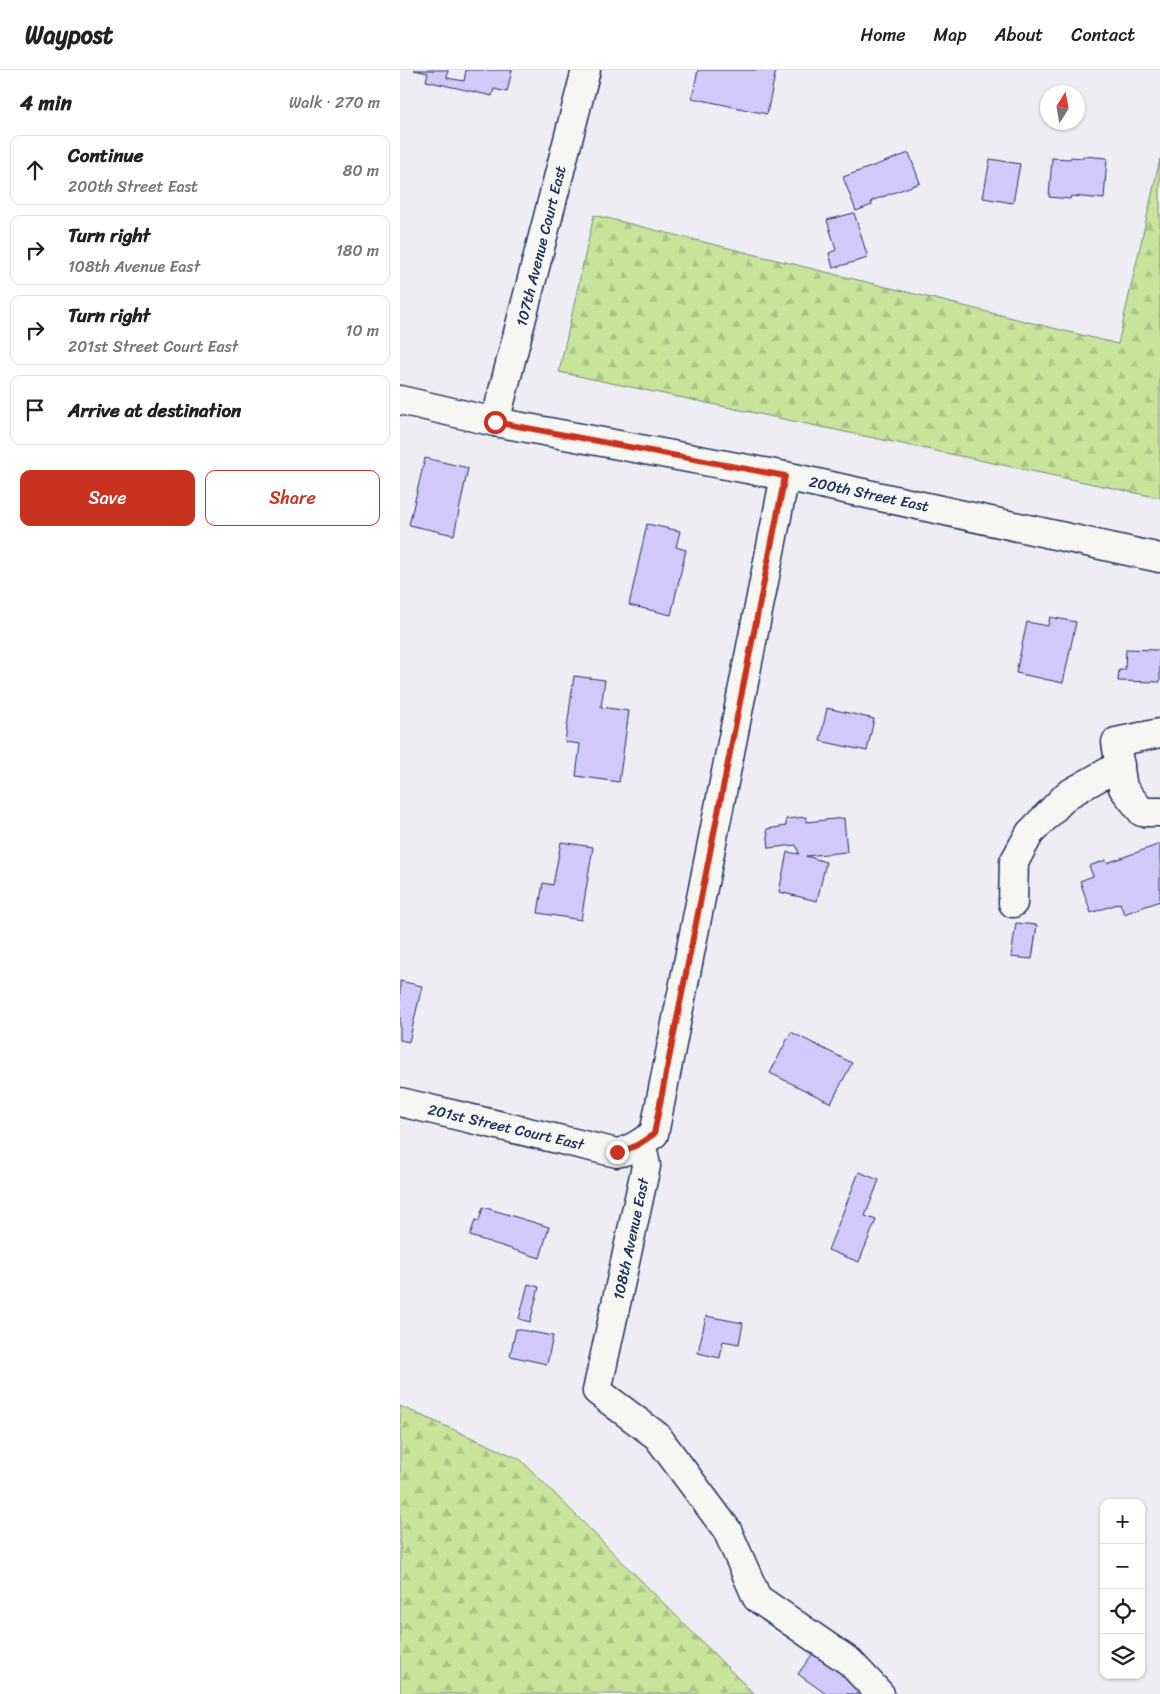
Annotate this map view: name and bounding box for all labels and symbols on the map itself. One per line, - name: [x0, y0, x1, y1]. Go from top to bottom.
- north arrow: [1040, 85, 1085, 130]
- street label: 107th Avenue Court East: [508, 162, 574, 329]
- route start: [484, 411, 507, 434]
- street label: 200th Street East: [807, 469, 932, 519]
- street label: 201st Street Court East: [425, 1096, 588, 1158]
- route end: [606, 1141, 629, 1164]
- street label: 108th Avenue East: [605, 1175, 657, 1302]

